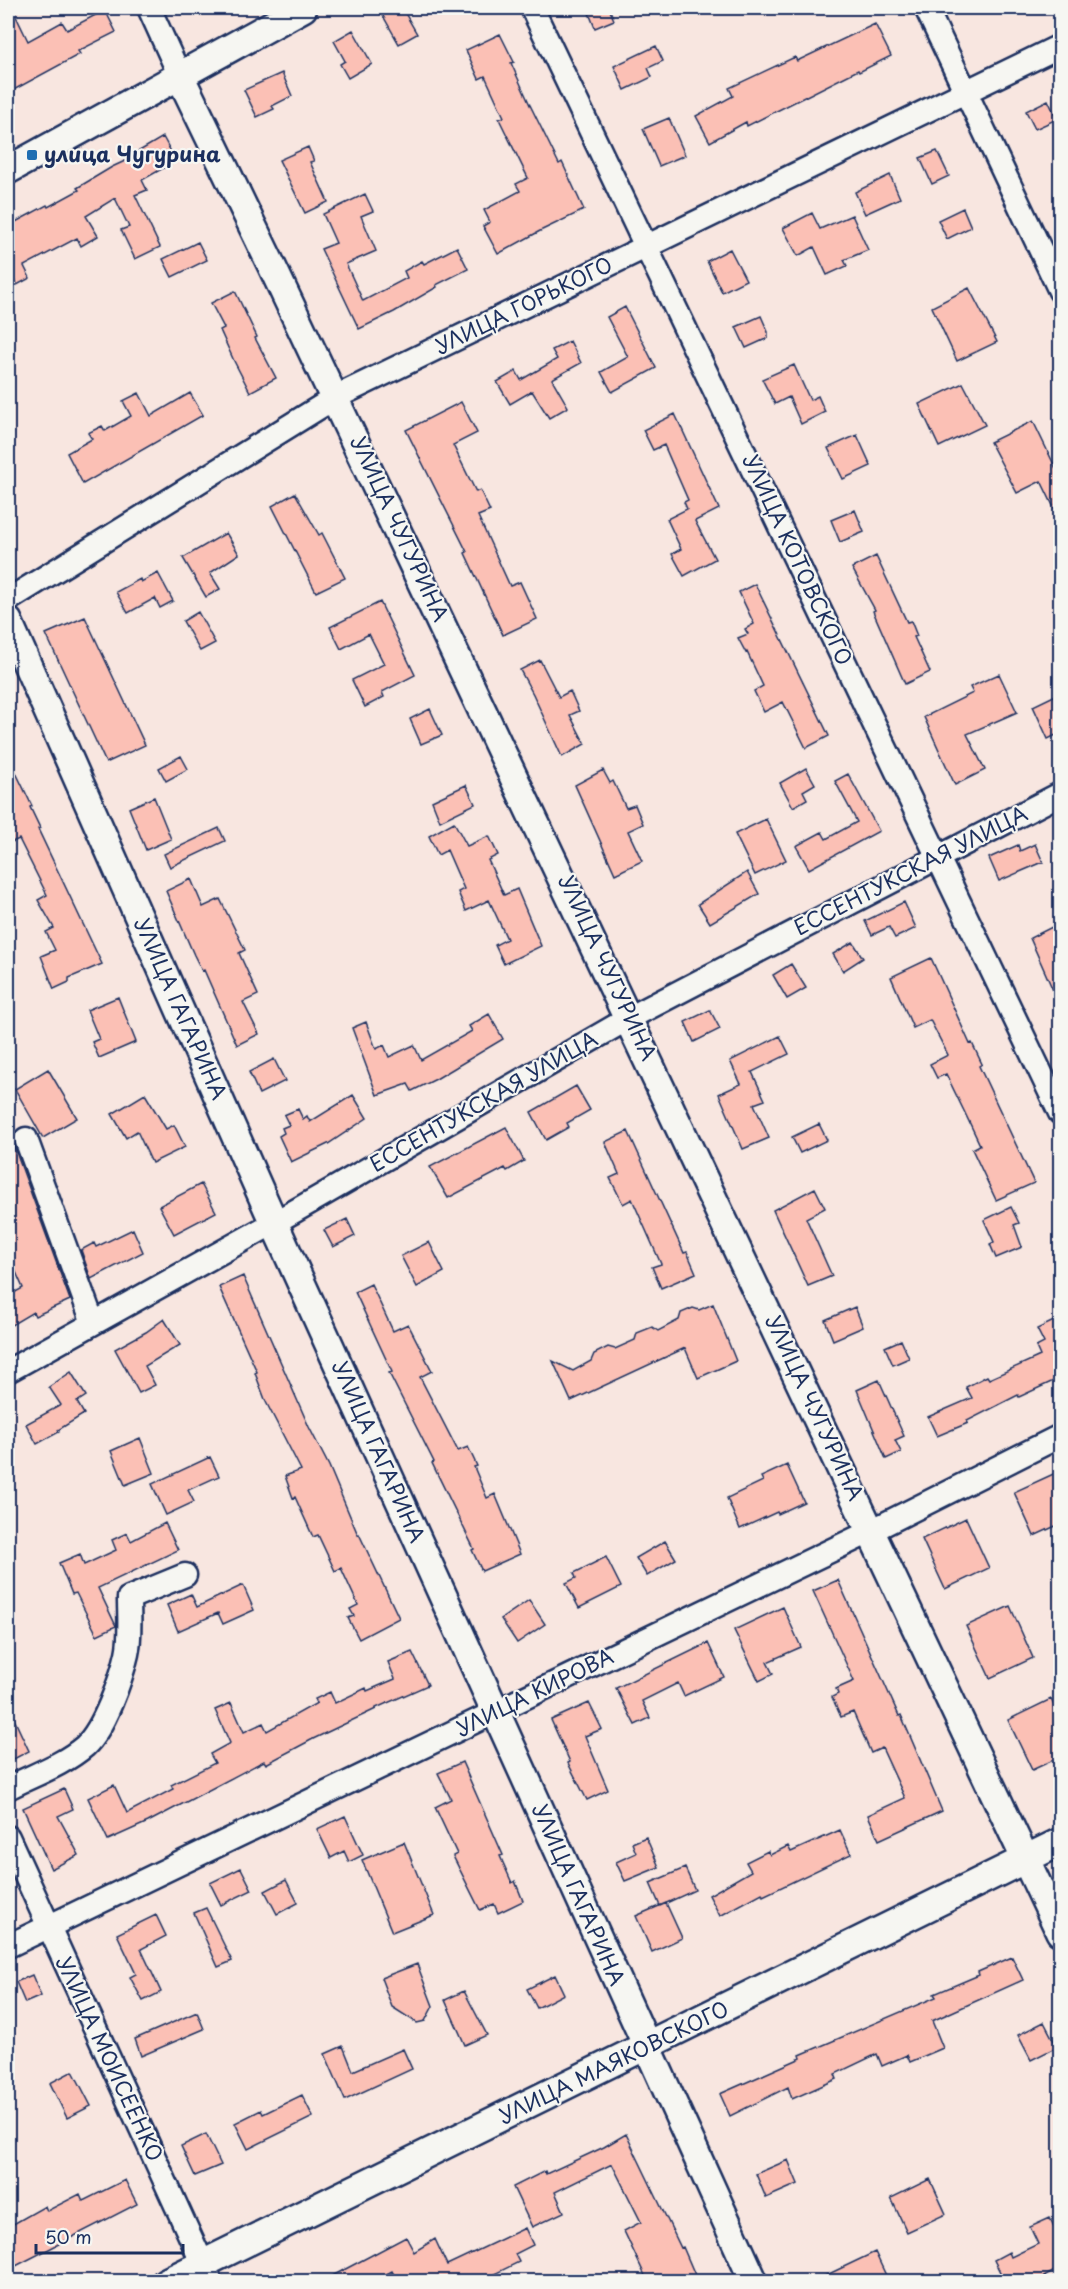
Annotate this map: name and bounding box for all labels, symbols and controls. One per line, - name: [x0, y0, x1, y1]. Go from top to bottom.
- place label: улица Чугурина: [44, 137, 221, 169]
- marker: улица Чугурина: [25, 148, 39, 162]
- street label: УЛИЦА ГОРЬКОГО: [429, 247, 617, 361]
- street label: УЛИЦА ЧУГУРИНА: [344, 430, 458, 626]
- street label: УЛИЦА КОТОВСКОГО: [736, 448, 862, 670]
- street label: ЕССЕНТУКСКАЯ УЛИЦА: [788, 796, 1032, 942]
- street label: УЛИЦА ЧУГУРИНА: [552, 869, 666, 1065]
- street label: УЛИЦА ГАГАРИНА: [127, 912, 236, 1104]
- street label: ЕССЕНТУКСКАЯ УЛИЦА: [363, 1022, 603, 1179]
- street label: УЛИЦА ЧУГУРИНА: [759, 1309, 873, 1505]
- street label: УЛИЦА ГАГАРИНА: [325, 1355, 434, 1547]
- street label: УЛИЦА КИРОВА: [450, 1639, 618, 1743]
- street label: УЛИЦА ГАГАРИНА: [525, 1798, 634, 1990]
- street label: УЛИЦА МОИСЕЕНКО: [49, 1950, 172, 2166]
- street label: УЛИЦА МАЯКОВСКОГО: [493, 1992, 733, 2131]
- scale bar: [36, 2217, 183, 2255]
- text: 50 m: [45, 2223, 92, 2250]

